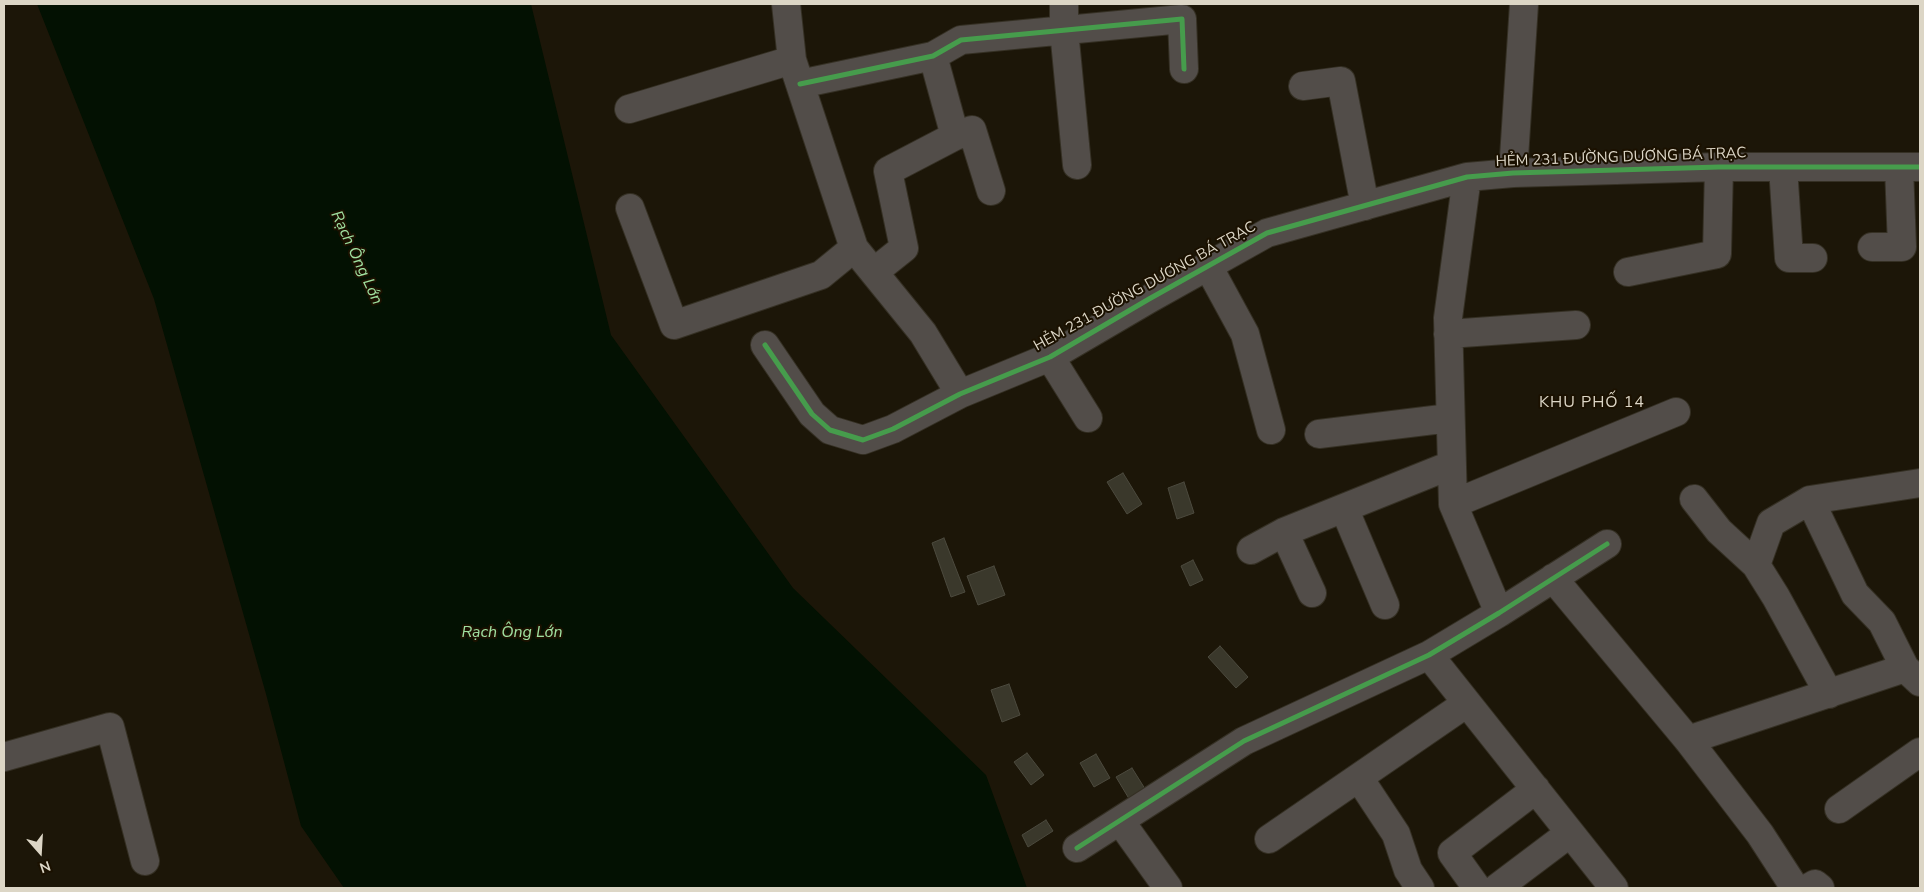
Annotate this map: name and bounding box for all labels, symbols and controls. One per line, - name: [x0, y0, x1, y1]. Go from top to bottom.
- street label: HẺM 231 ĐƯỜNG DƯƠNG BÁ TRẠC: [1495, 145, 1747, 171]
- water label: Rạch Ông Lớn: [326, 208, 386, 308]
- street label: HẺM 231 ĐƯỜNG DƯƠNG BÁ TRẠC: [1031, 218, 1259, 356]
- district label: KHU PHỐ 14: [1538, 393, 1646, 413]
- water label: Rạch Ông Lớn: [461, 623, 563, 643]
- north arrow: [15, 827, 65, 877]
- text: N: [37, 856, 53, 877]

